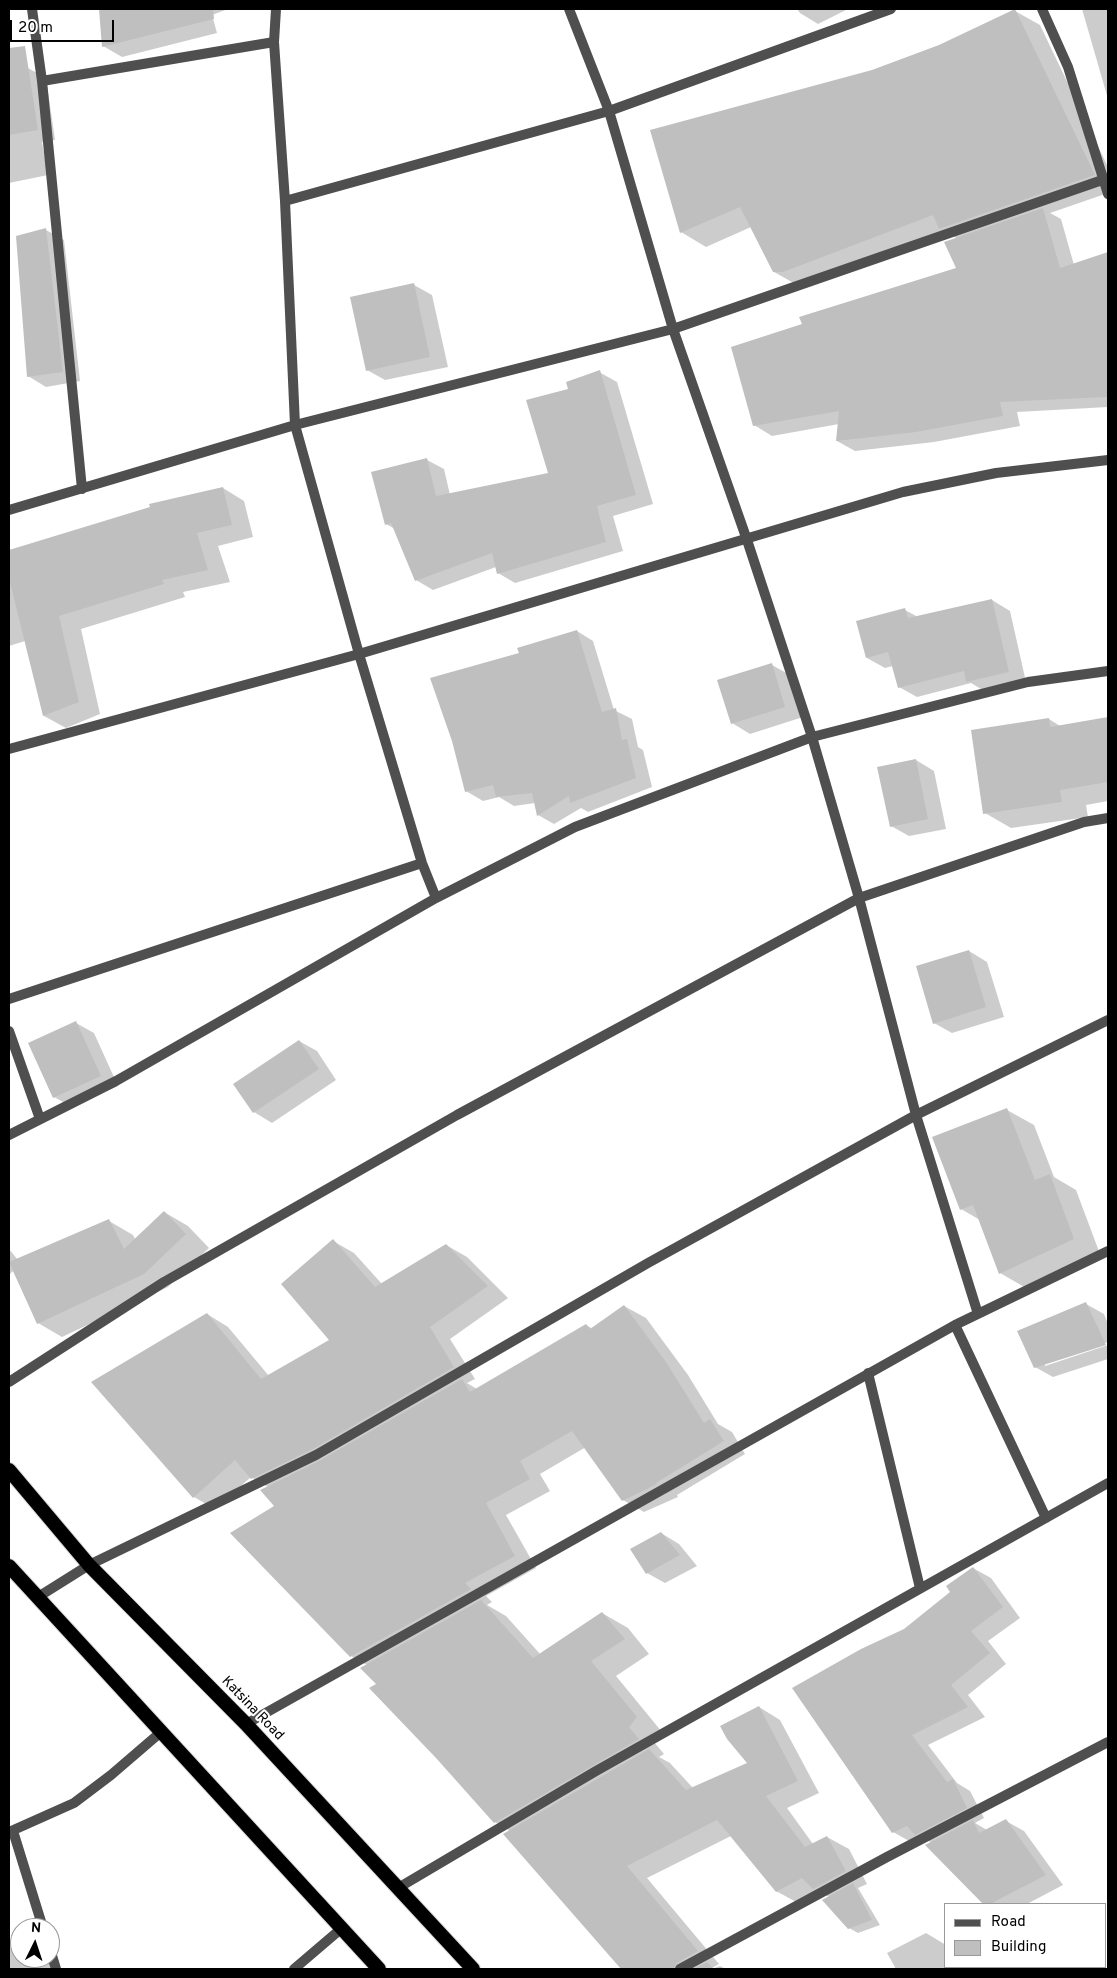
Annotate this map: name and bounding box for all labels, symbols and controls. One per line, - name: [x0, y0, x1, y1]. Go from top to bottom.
- scale bar: [12, 10, 116, 42]
- text: 20 m: [18, 19, 53, 38]
- street label: Katsina Road: [217, 1673, 287, 1745]
- legend: [944, 1903, 1107, 1968]
- text: Road: [991, 1913, 1026, 1932]
- north arrow: [10, 1918, 60, 1968]
- text: N: [30, 1920, 42, 1937]
- text: Building: [991, 1938, 1046, 1957]

